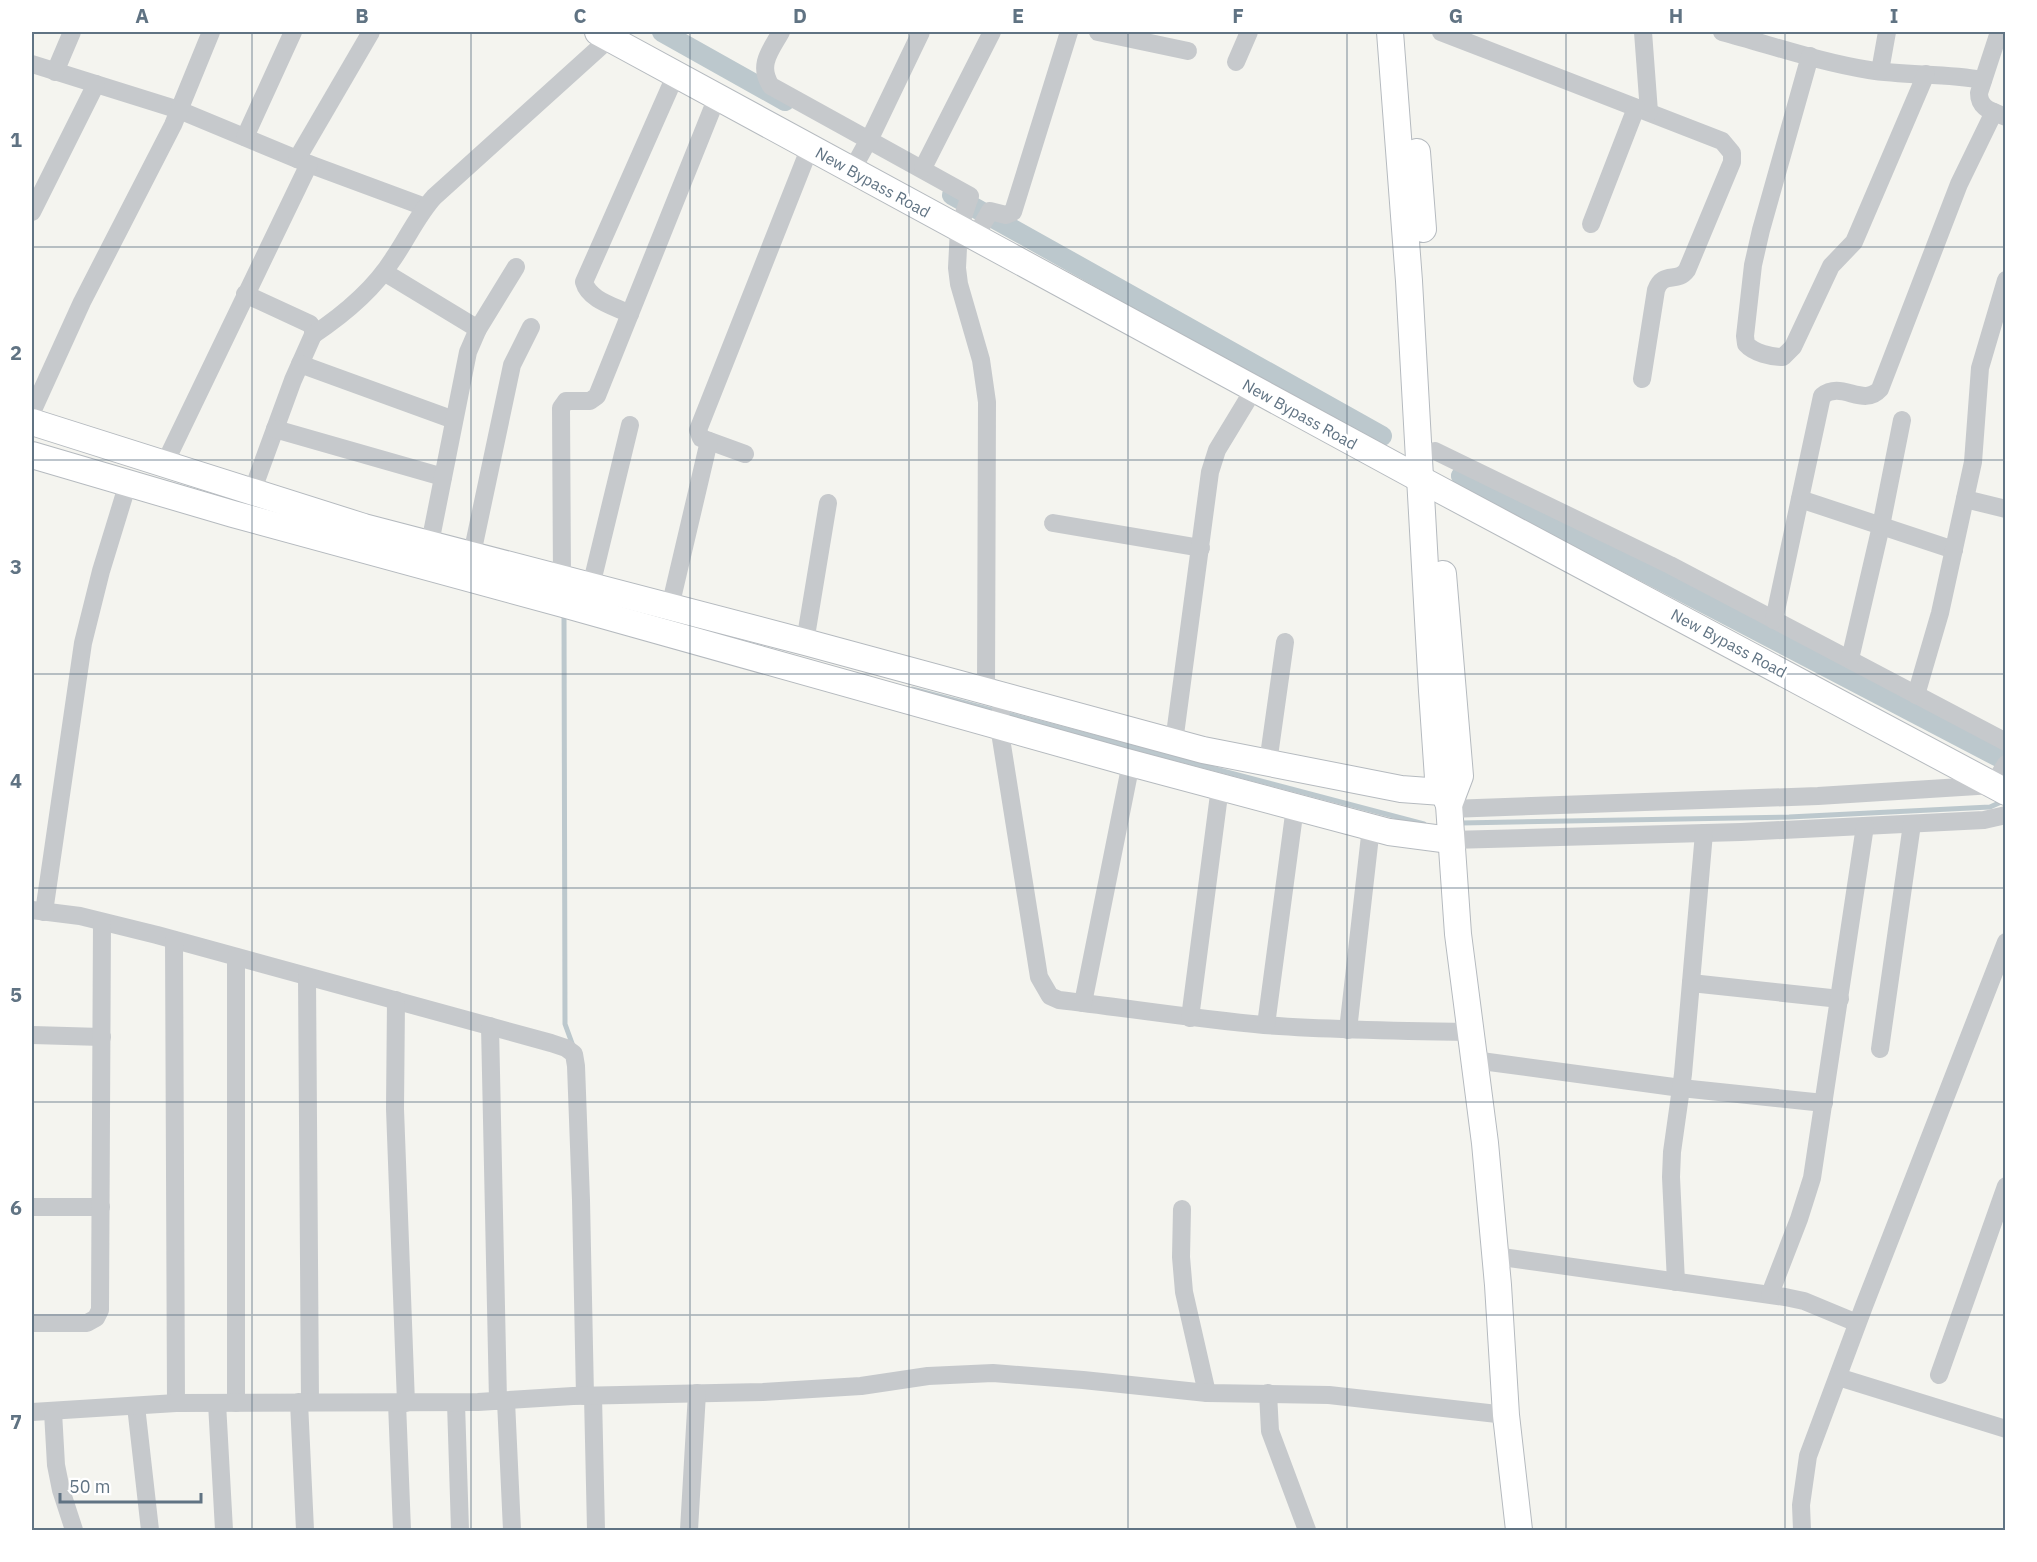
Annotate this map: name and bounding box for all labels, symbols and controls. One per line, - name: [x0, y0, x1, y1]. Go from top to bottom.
- text: A: [135, 2, 149, 29]
- text: B: [355, 2, 369, 29]
- text: C: [573, 2, 587, 29]
- text: D: [793, 2, 807, 29]
- text: E: [1012, 2, 1024, 29]
- text: F: [1232, 2, 1244, 29]
- text: G: [1449, 2, 1463, 29]
- text: H: [1669, 2, 1683, 29]
- text: I: [1890, 2, 1898, 29]
- text: 1: [10, 126, 22, 153]
- street label: New Bypass Road: [812, 142, 934, 222]
- text: 2: [10, 339, 22, 366]
- street label: New Bypass Road: [1239, 374, 1361, 454]
- text: 3: [10, 553, 22, 580]
- street label: New Bypass Road: [1668, 604, 1790, 682]
- text: 4: [10, 767, 22, 794]
- text: 5: [10, 981, 22, 1008]
- text: 6: [10, 1194, 22, 1221]
- text: 7: [10, 1408, 22, 1435]
- scale bar: [60, 1466, 201, 1504]
- text: 50 m: [69, 1475, 111, 1498]

